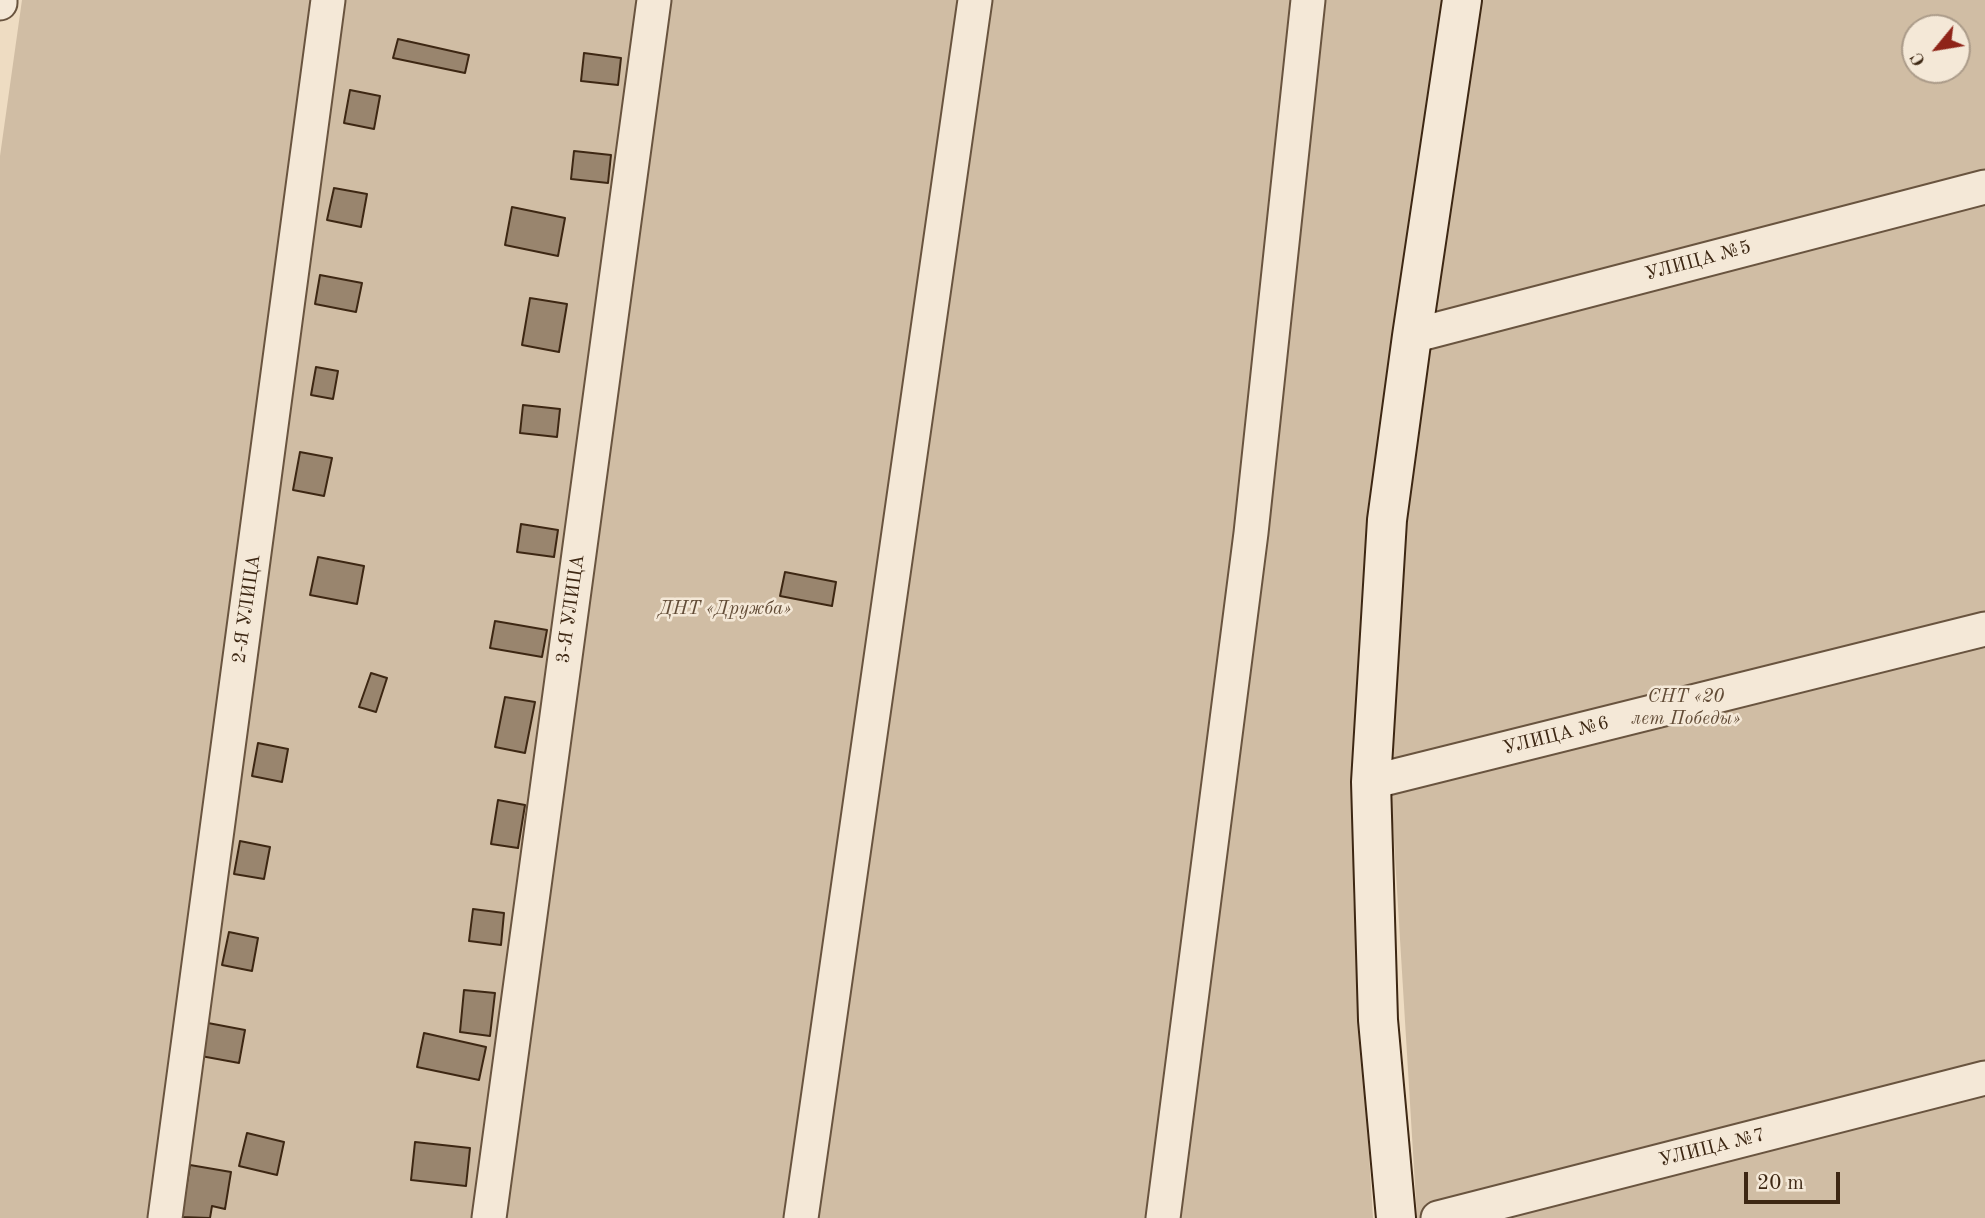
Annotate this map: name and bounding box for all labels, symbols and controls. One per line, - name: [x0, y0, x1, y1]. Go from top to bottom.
- north arrow: [1901, 14, 1971, 84]
- text: С: [1908, 49, 1930, 69]
- street label: УЛИЦА №5: [1643, 236, 1753, 286]
- street label: 2-Я УЛИЦА: [228, 553, 266, 665]
- street label: 3-Я УЛИЦА: [552, 553, 590, 665]
- park label: ДНТ «Дружба»: [659, 598, 791, 620]
- park label: СНТ «20 лет Победы»: [1631, 686, 1741, 730]
- street label: УЛИЦА №6: [1500, 712, 1612, 760]
- street label: УЛИЦА №7: [1656, 1124, 1768, 1172]
- scale bar: [1747, 1158, 1843, 1202]
- text: 20 m: [1757, 1173, 1804, 1194]

